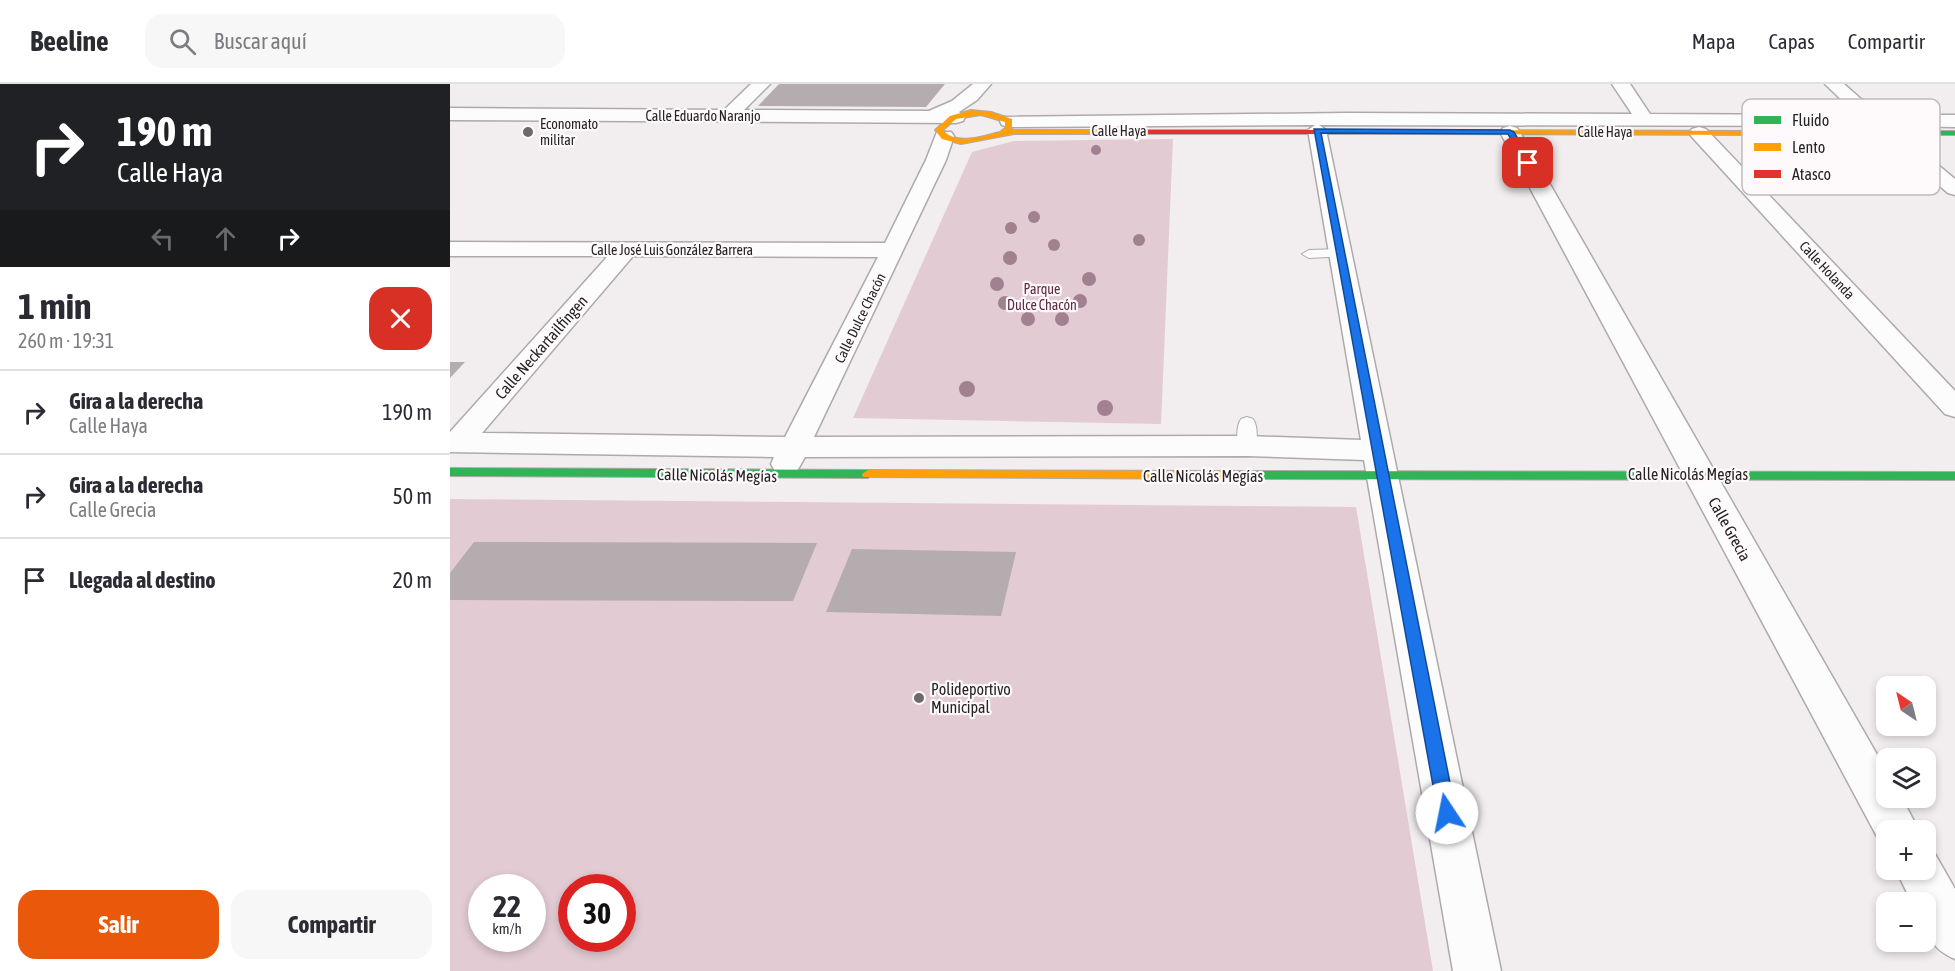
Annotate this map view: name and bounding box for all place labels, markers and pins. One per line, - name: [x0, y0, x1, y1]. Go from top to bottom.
- place label: Economato militar: [540, 116, 598, 148]
- marker: Economato militar: [521, 125, 535, 139]
- pin: [1502, 137, 1553, 188]
- place label: Polideportivo Municipal: [931, 680, 1011, 717]
- marker: Polideportivo Municipal: [912, 691, 926, 705]

